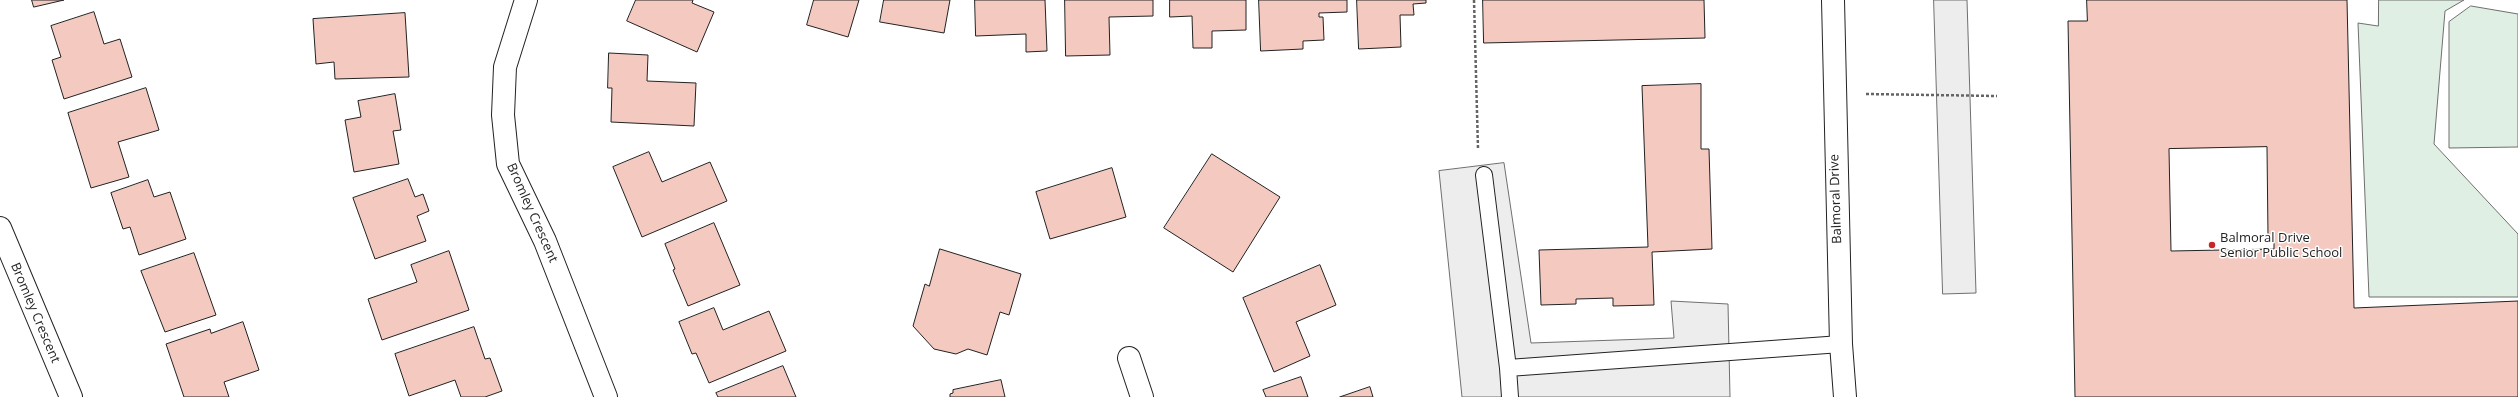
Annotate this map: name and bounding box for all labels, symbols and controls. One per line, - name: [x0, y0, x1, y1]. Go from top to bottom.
- street label: Balmoral Drive: [1827, 154, 1845, 244]
- street label: Bromley Crescent: [503, 161, 561, 265]
- place label: Balmoral Drive Senior Public School: [2220, 230, 2342, 261]
- marker: Balmoral Drive Senior Public School: [2207, 240, 2217, 250]
- street label: Bromley Crescent: [7, 261, 63, 365]

